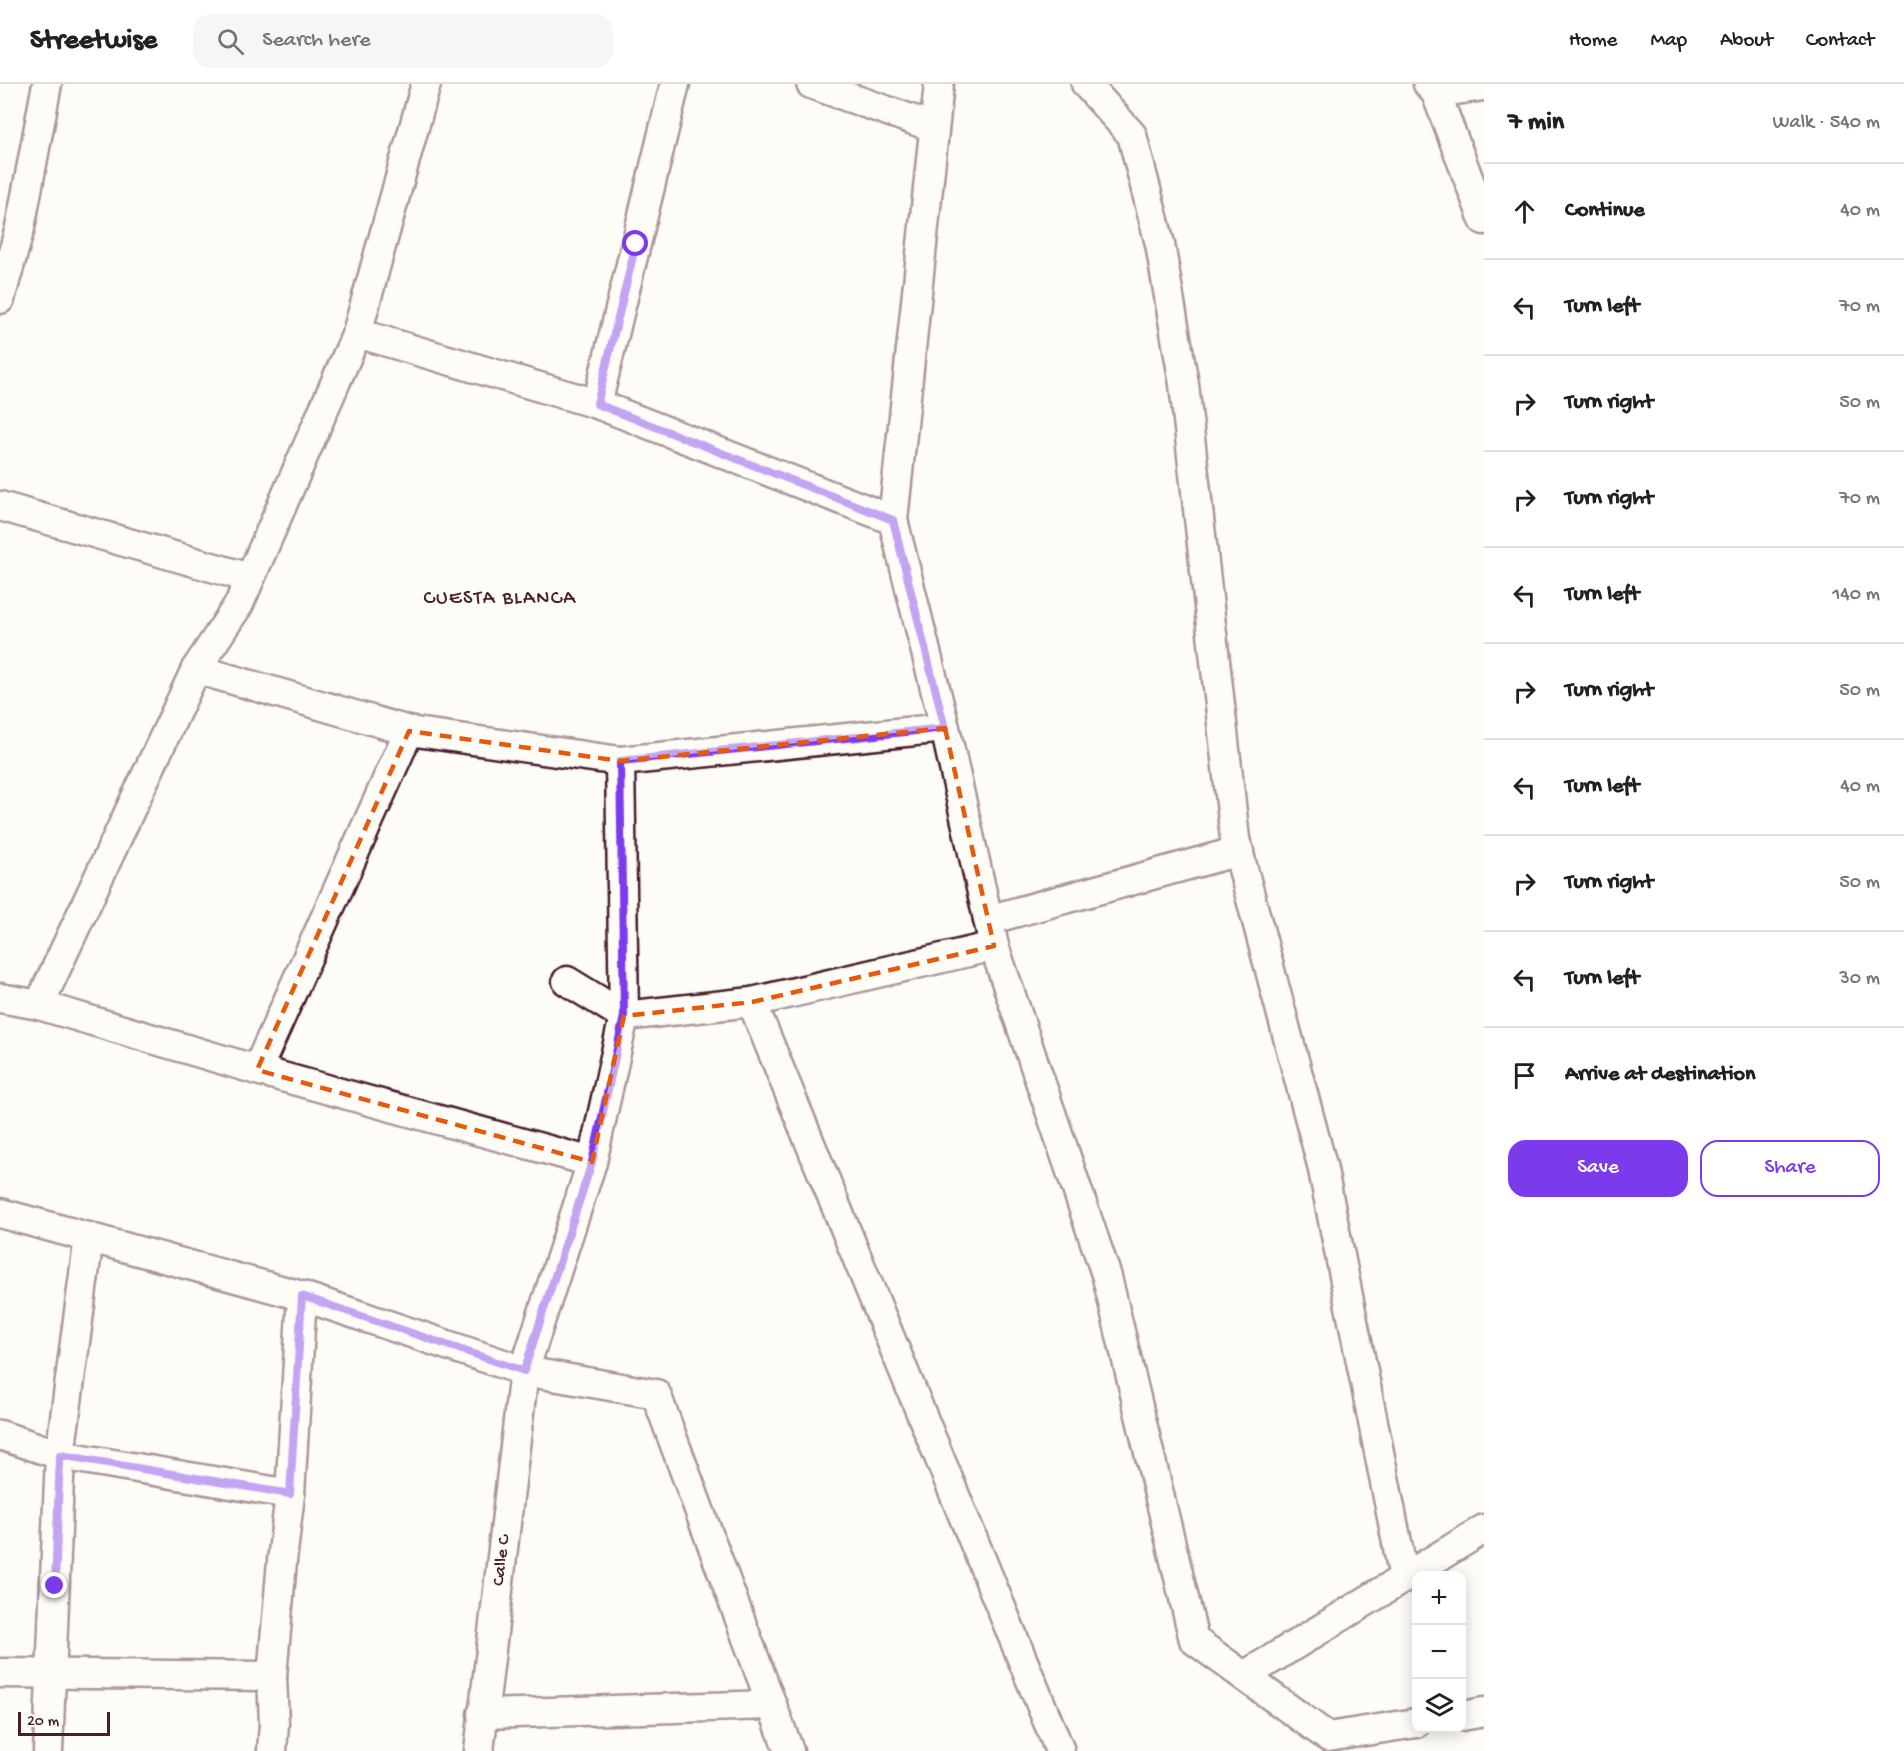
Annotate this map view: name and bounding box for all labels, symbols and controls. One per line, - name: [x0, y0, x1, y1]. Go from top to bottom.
- search box: [193, 14, 613, 68]
- text: Streetwise: [30, 25, 157, 58]
- icon: search: [214, 25, 247, 58]
- text: Search here: [262, 28, 371, 54]
- text: Home: [1569, 29, 1617, 54]
- text: Map: [1650, 29, 1687, 54]
- text: About: [1720, 29, 1773, 54]
- text: Contact: [1806, 29, 1874, 54]
- text: 7 min: [1508, 108, 1564, 139]
- text: Walk · 540 m: [1773, 112, 1880, 135]
- icon: ahead: [1508, 195, 1541, 228]
- text: Continue: [1565, 198, 1645, 224]
- text: 40 m: [1840, 200, 1880, 223]
- route start: [622, 230, 648, 256]
- icon: left: [1508, 291, 1541, 324]
- text: Turn left: [1565, 294, 1639, 320]
- text: 70 m: [1839, 296, 1880, 319]
- icon: right: [1508, 387, 1541, 420]
- text: Turn right: [1565, 390, 1653, 416]
- text: 50 m: [1839, 392, 1880, 415]
- icon: right: [1508, 483, 1541, 516]
- text: Turn right: [1565, 486, 1653, 512]
- text: 70 m: [1839, 488, 1880, 511]
- icon: left: [1508, 579, 1541, 612]
- text: Turn left: [1565, 582, 1639, 608]
- text: 140 m: [1832, 584, 1880, 607]
- district label: CUESTA BLANCA: [424, 588, 576, 611]
- icon: right: [1508, 675, 1541, 708]
- text: Turn right: [1565, 678, 1653, 704]
- text: 50 m: [1839, 680, 1880, 703]
- icon: left: [1508, 771, 1541, 804]
- text: Turn left: [1565, 774, 1639, 800]
- text: 40 m: [1840, 776, 1880, 799]
- icon: right: [1508, 867, 1541, 900]
- text: Turn right: [1565, 870, 1653, 896]
- text: 50 m: [1839, 872, 1880, 895]
- icon: left: [1508, 963, 1541, 996]
- text: Turn left: [1565, 966, 1639, 992]
- text: 30 m: [1839, 968, 1880, 991]
- icon: arrive: [1508, 1059, 1541, 1092]
- text: Arrive at destination: [1565, 1062, 1755, 1088]
- button: Save: [1508, 1140, 1688, 1197]
- button: Share: [1700, 1140, 1880, 1197]
- street label: Calle C: [488, 1533, 515, 1587]
- map controls: [1412, 1571, 1466, 1733]
- button: +: [1412, 1571, 1466, 1625]
- route end: [41, 1572, 67, 1598]
- button: −: [1412, 1625, 1466, 1679]
- button: layers: [1412, 1679, 1466, 1733]
- scale bar: [18, 1709, 110, 1736]
- text: 20 m: [27, 1713, 59, 1732]

